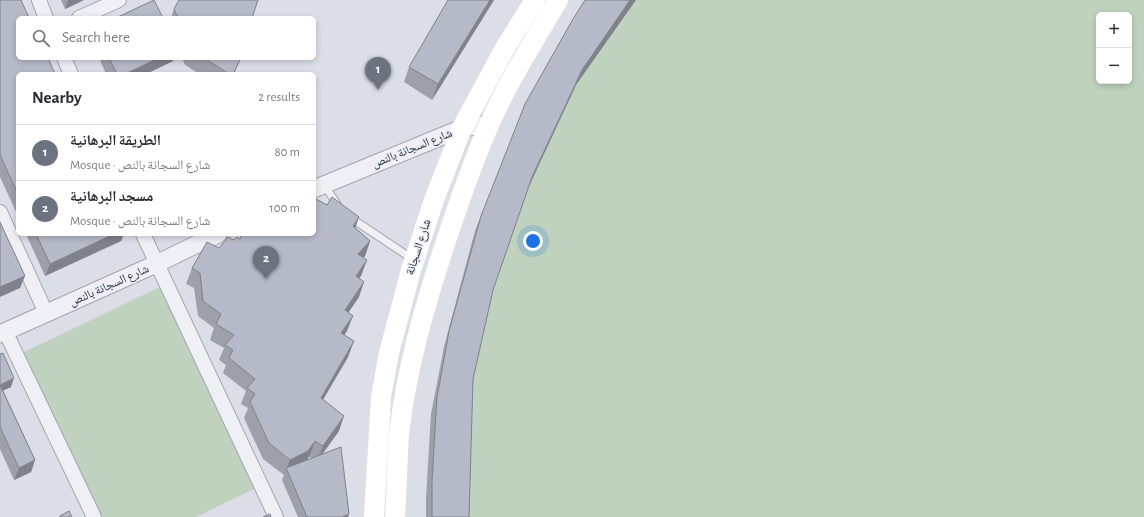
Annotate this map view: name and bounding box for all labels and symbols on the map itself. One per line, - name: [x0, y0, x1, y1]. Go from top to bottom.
- pin: 1: [365, 57, 391, 90]
- street label: شارع السجانة بالنص: [370, 126, 455, 171]
- street label: شارع السجانة: [403, 218, 435, 277]
- your location: [523, 231, 543, 251]
- pin: 2: [253, 246, 279, 279]
- street label: شارع السجانة بالنص: [68, 262, 151, 310]

